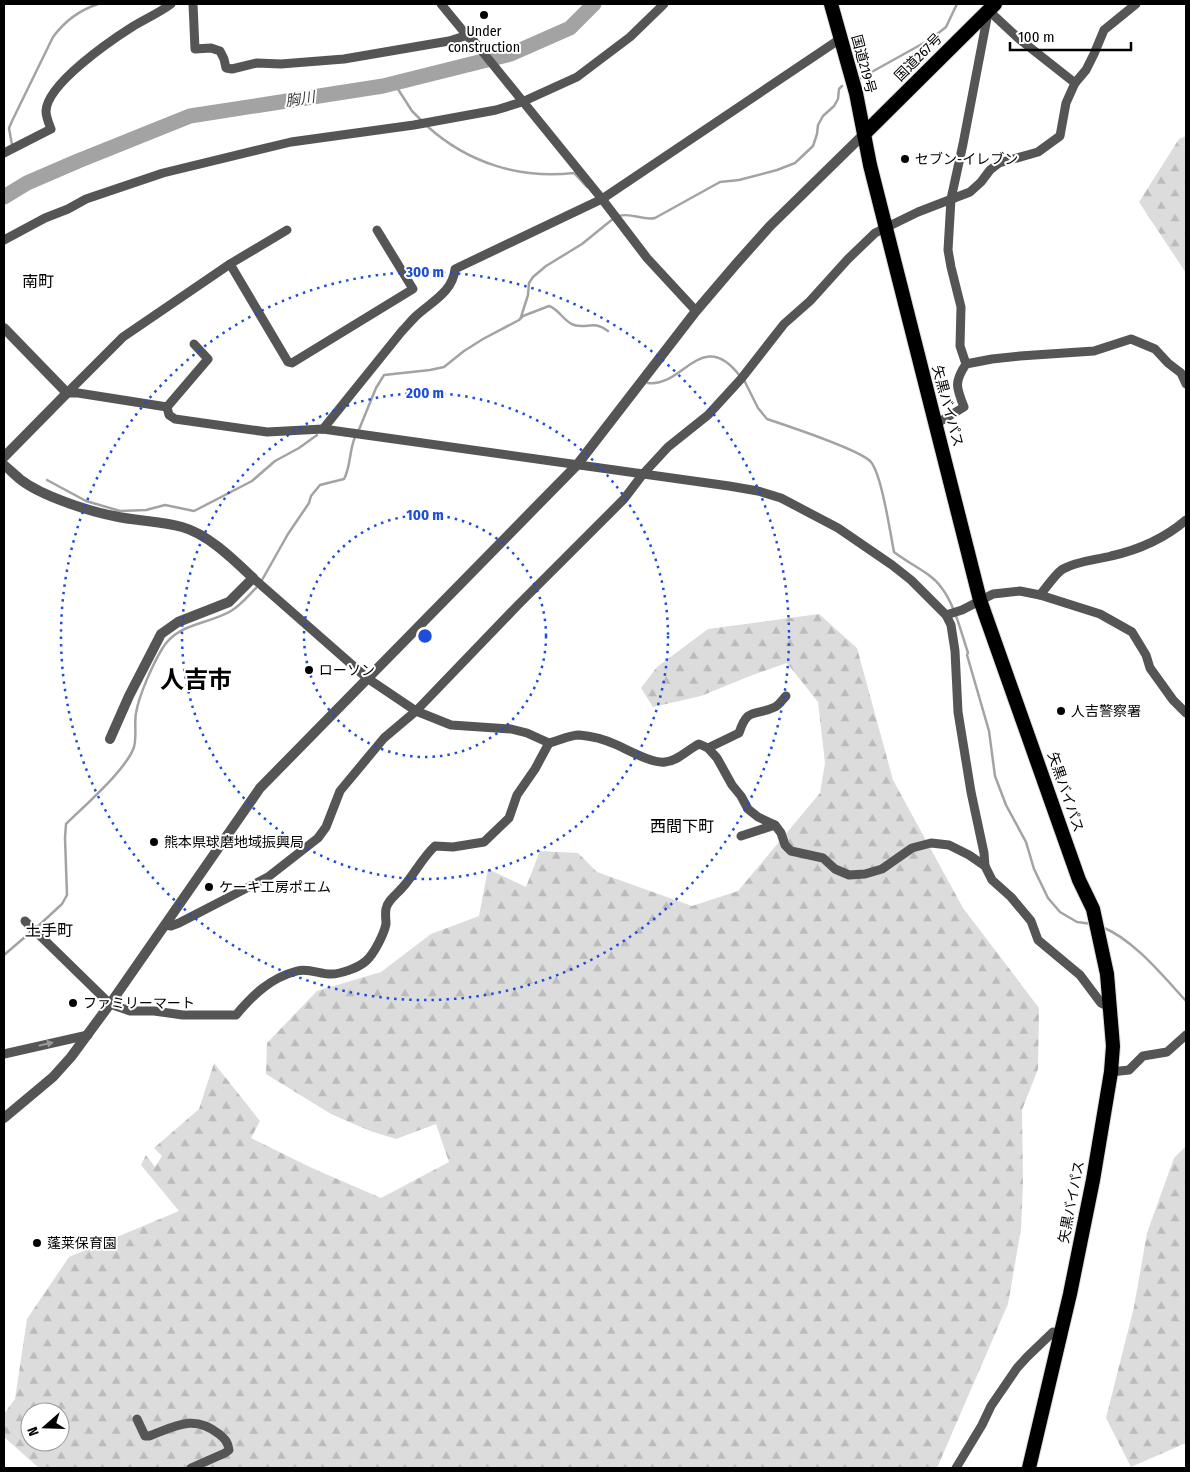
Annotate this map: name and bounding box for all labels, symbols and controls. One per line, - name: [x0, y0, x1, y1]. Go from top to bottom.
- marker: Under construction: [478, 9, 490, 21]
- scale bar: [1010, 20, 1131, 52]
- place label: Under construction: [448, 23, 520, 56]
- text: 100 m: [1018, 28, 1055, 46]
- street label: 国道267号: [891, 30, 946, 85]
- street label: 国道219号: [848, 33, 880, 95]
- water label: 胸川: [284, 87, 318, 110]
- place label: セブン-イレブン: [915, 151, 1018, 168]
- marker: セブン-イレブン: [899, 153, 911, 165]
- text: 300 m: [405, 263, 444, 281]
- district label: 南町: [22, 272, 54, 291]
- street label: 矢黒バイパス: [928, 363, 967, 449]
- text: 200 m: [405, 384, 444, 402]
- text: 100 m: [406, 506, 444, 524]
- centre of rings: [416, 627, 434, 645]
- place label: ローソン: [319, 662, 375, 679]
- marker: ローソン: [303, 664, 315, 676]
- district label: 人吉市: [160, 666, 232, 694]
- place label: 人吉警察署: [1071, 703, 1141, 720]
- marker: 人吉警察署: [1055, 705, 1067, 717]
- street label: 矢黒バイパス: [1044, 750, 1087, 835]
- district label: 西間下町: [650, 817, 714, 836]
- place label: 熊本県球磨地域振興局: [164, 834, 304, 851]
- marker: 熊本県球磨地域振興局: [148, 836, 160, 848]
- place label: ケーキ工房ポエム: [219, 879, 331, 896]
- marker: ケーキ工房ポエム: [203, 881, 215, 893]
- district label: 土手町: [25, 921, 73, 940]
- place label: ファミリーマート: [83, 995, 195, 1012]
- marker: ファミリーマート: [67, 997, 79, 1009]
- one-way arrow: [38, 1040, 54, 1048]
- street label: 矢黒バイパス: [1055, 1159, 1088, 1245]
- place label: 蓬莱保育園: [47, 1235, 117, 1252]
- marker: 蓬莱保育園: [31, 1237, 43, 1249]
- north arrow: [20, 1402, 70, 1452]
- text: N: [24, 1424, 43, 1438]

